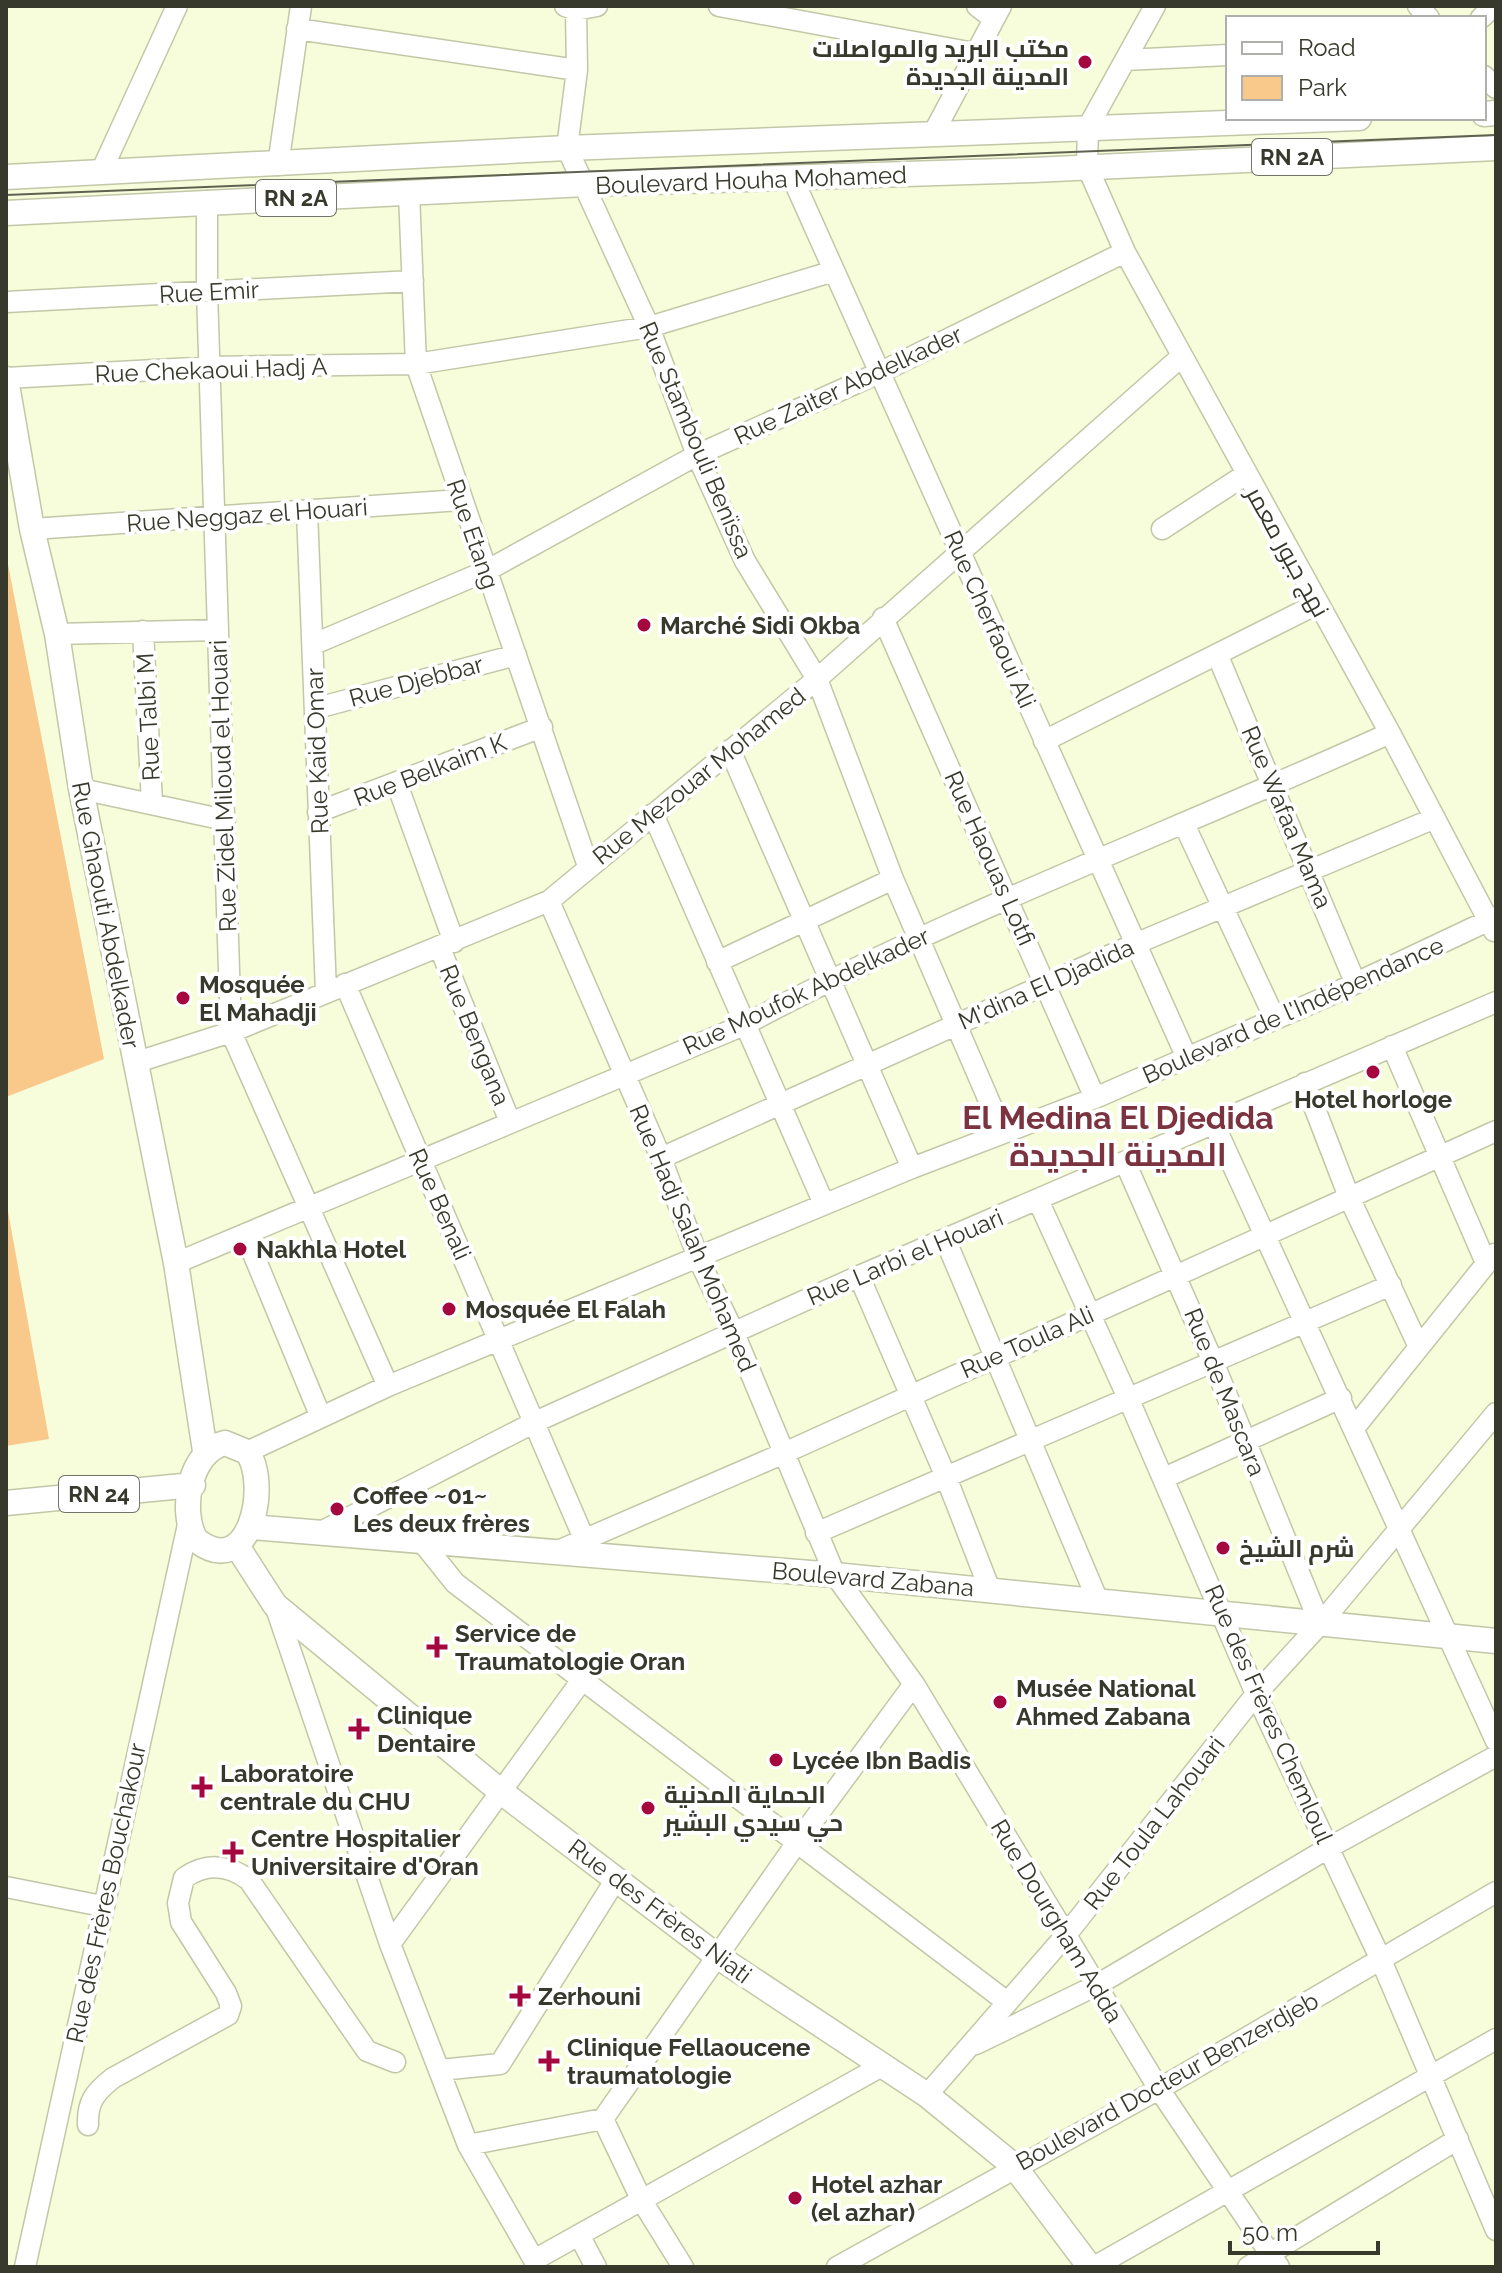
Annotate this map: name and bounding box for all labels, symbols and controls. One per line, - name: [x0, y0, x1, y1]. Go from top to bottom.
- legend: [1226, 16, 1486, 120]
- text: Road: [1298, 33, 1356, 62]
- place label: مكتب البريد والمواصلات المدينة الجديدة: [812, 34, 1069, 91]
- marker: مكتب البريد والمواصلات المدينة الجديدة: [1076, 53, 1094, 71]
- text: Park: [1298, 73, 1347, 102]
- road number: RN 2A: [1252, 139, 1332, 175]
- street label: Boulevard Houha Mohamed: [595, 160, 907, 200]
- road number: RN 2A: [256, 180, 336, 216]
- street label: Rue Emir: [158, 275, 260, 309]
- street label: Rue Stambouli Benïssa: [633, 317, 759, 563]
- street label: Rue Zaiter Abdelkader: [729, 319, 967, 451]
- street label: Rue Chekaoui Hadj A: [94, 351, 328, 389]
- street label: Rue Etang: [441, 475, 505, 593]
- street label: نهج جبور معمر: [1238, 480, 1336, 623]
- street label: Rue Neggaz el Houari: [125, 492, 369, 538]
- street label: Rue Cherfaoui Ali: [938, 526, 1042, 712]
- place label: Marché Sidi Okba: [660, 611, 861, 640]
- marker: Marché Sidi Okba: [635, 616, 653, 634]
- street label: Rue Zidel Miloud el Houari: [203, 639, 243, 933]
- street label: Rue Djebbar: [346, 649, 487, 713]
- street label: Rue Talbi M: [130, 652, 166, 782]
- street label: Rue Kaid Omar: [300, 667, 334, 835]
- street label: Rue Mezouar Mohamed: [587, 681, 811, 871]
- street label: Rue Wafaa Mama: [1236, 721, 1338, 913]
- street label: Rue Belkaim K: [350, 727, 511, 812]
- street label: Rue Haouas Lotfi: [939, 766, 1041, 950]
- street label: Rue Ghaouti Abdelkader: [66, 779, 146, 1051]
- street label: Rue Moufok Abdelkader: [678, 921, 935, 1061]
- street label: Boulevard de l'Indépendance: [1138, 930, 1448, 1090]
- street label: M'dina El Djadida: [954, 932, 1138, 1036]
- street label: Rue Bengana: [434, 960, 516, 1110]
- place label: Mosquée El Mahadji: [199, 970, 317, 1027]
- marker: Mosquée El Mahadji: [174, 989, 192, 1007]
- marker: Hotel horloge: [1364, 1063, 1382, 1081]
- place label: Hotel horloge: [1294, 1085, 1452, 1114]
- district label: El Medina El Djedida المدينة الجديدة: [962, 1099, 1274, 1173]
- street label: Rue Hadj Salah Mohamed: [623, 1100, 763, 1376]
- street label: Rue Benali: [403, 1144, 477, 1264]
- street label: Rue Larbi el Houari: [802, 1203, 1008, 1311]
- place label: Nakhla Hotel: [256, 1235, 406, 1264]
- marker: Nakhla Hotel: [231, 1240, 249, 1258]
- place label: Mosquée El Falah: [465, 1295, 666, 1324]
- marker: Mosquée El Falah: [440, 1300, 458, 1318]
- street label: Rue Toula Ali: [956, 1300, 1098, 1384]
- street label: Rue de Mascara: [1178, 1304, 1272, 1480]
- road number: RN 24: [59, 1476, 139, 1512]
- place label: Coffee ~01~ Les deux frères: [353, 1481, 530, 1538]
- marker: Coffee ~01~ Les deux frères: [328, 1500, 346, 1518]
- place label: شرم الشيخ: [1239, 1534, 1355, 1565]
- marker: شرم الشيخ: [1214, 1539, 1232, 1557]
- street label: Boulevard Zabana: [771, 1556, 975, 1602]
- street label: Rue des Frères Chemloul: [1199, 1580, 1339, 1848]
- place label: Service de Traumatologie Oran: [455, 1619, 685, 1676]
- marker: Service de Traumatologie Oran: [426, 1636, 448, 1658]
- place label: Musée National Ahmed Zabana: [1016, 1674, 1196, 1731]
- marker: Musée National Ahmed Zabana: [991, 1693, 1009, 1711]
- place label: Clinique Dentaire: [377, 1701, 476, 1758]
- marker: Clinique Dentaire: [348, 1718, 370, 1740]
- street label: Rue Toula Lahouari: [1077, 1731, 1231, 1915]
- street label: Rue des Frères Bouchakour: [60, 1740, 152, 2046]
- place label: Lycée Ibn Badis: [792, 1746, 971, 1775]
- marker: Lycée Ibn Badis: [767, 1751, 785, 1769]
- place label: Laboratoire centrale du CHU: [220, 1759, 411, 1816]
- marker: Laboratoire centrale du CHU: [191, 1776, 213, 1798]
- place label: الحماية المدنية حي سيدي البشير: [663, 1780, 843, 1842]
- marker: الحماية المدنية حي سيدي البشير: [639, 1799, 657, 1817]
- street label: Rue Dourgham Adda: [985, 1814, 1129, 2028]
- place label: Centre Hospitalier Universitaire d'Oran: [251, 1824, 479, 1881]
- street label: Rue des Frères Niati: [563, 1833, 757, 1989]
- marker: Centre Hospitalier Universitaire d'Oran: [222, 1841, 244, 1863]
- place label: Zerhouni: [538, 1982, 641, 2011]
- marker: Zerhouni: [509, 1985, 531, 2007]
- street label: Boulevard Docteur Benzerdjeb: [1011, 1986, 1323, 2176]
- place label: Clinique Fellaoucene traumatologie: [567, 2033, 810, 2090]
- marker: Clinique Fellaoucene traumatologie: [538, 2050, 560, 2072]
- place label: Hotel azhar (el azhar): [811, 2170, 942, 2227]
- marker: Hotel azhar (el azhar): [786, 2189, 804, 2207]
- scale bar: [1230, 2205, 1378, 2255]
- text: 50 m: [1242, 2218, 1298, 2247]

